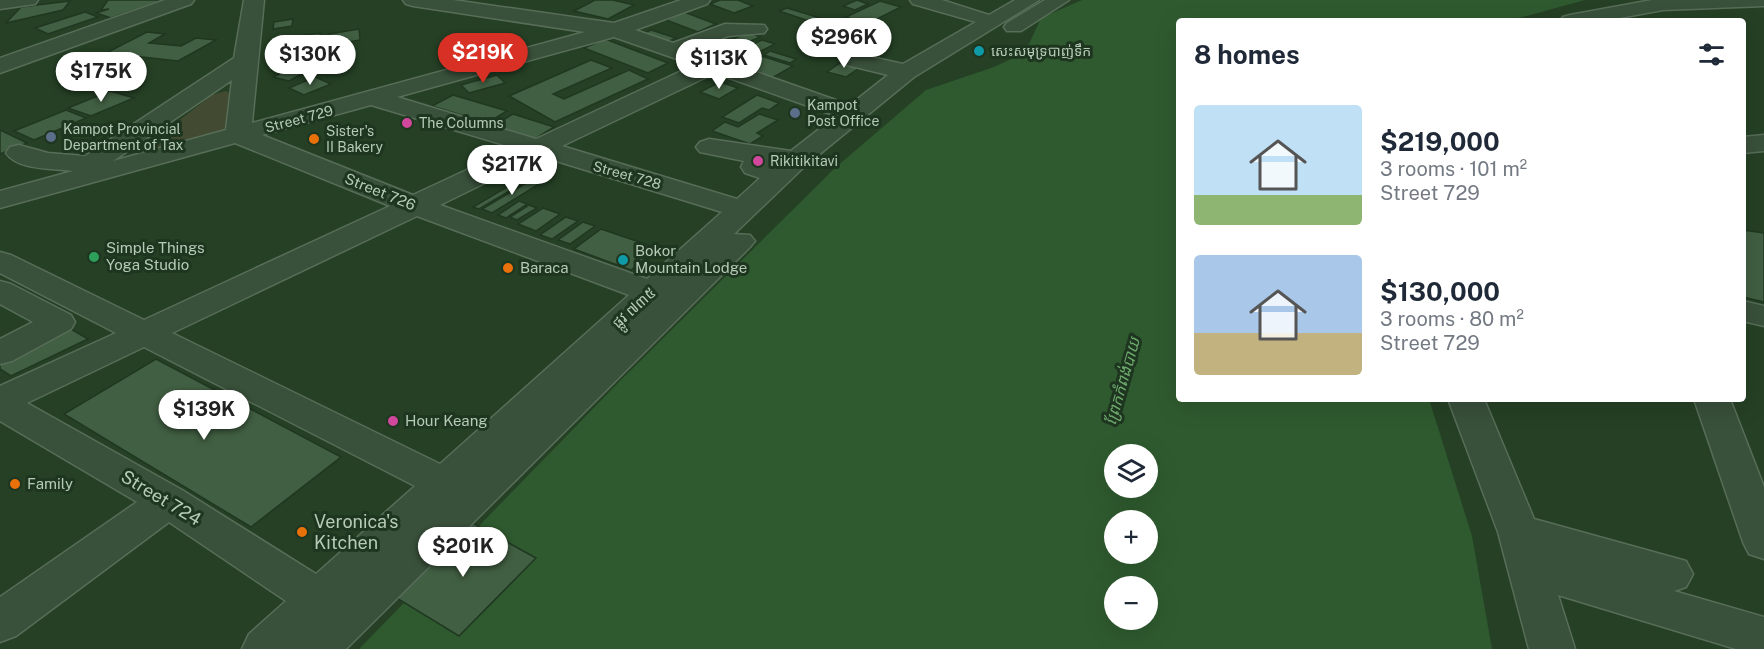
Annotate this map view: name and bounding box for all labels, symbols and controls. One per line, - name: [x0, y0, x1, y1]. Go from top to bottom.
- pin: $296K: [802, 18, 886, 69]
- text: $296K: [811, 25, 877, 49]
- pin: $219K: [441, 33, 525, 84]
- pin: $130K: [268, 35, 352, 86]
- icon: filters: [1695, 38, 1728, 71]
- pin: $113K: [677, 39, 761, 90]
- text: 8 homes: [1194, 39, 1300, 70]
- text: $219K: [452, 40, 514, 64]
- text: $130K: [279, 42, 341, 66]
- place label: សេះសមុទ្របាញ់ទឹក: [991, 43, 1091, 60]
- marker: សេះសមុទ្របាញ់ទឹក: [972, 44, 986, 58]
- text: $113K: [690, 46, 748, 70]
- pin: $175K: [59, 52, 143, 103]
- text: $175K: [70, 59, 132, 83]
- place label: Kampot Post Office: [807, 97, 879, 129]
- street label: Street 729: [263, 102, 335, 136]
- marker: Kampot Post Office: [788, 106, 802, 120]
- place label: The Columns: [419, 115, 504, 131]
- marker: The Columns: [400, 116, 414, 130]
- place label: Kampot Provincial Department of Tax: [63, 121, 183, 153]
- place label: Sister's II Bakery: [326, 123, 384, 155]
- text: $219,000: [1380, 126, 1500, 157]
- icon: home: [1242, 129, 1314, 201]
- marker: Kampot Provincial Department of Tax: [44, 130, 58, 144]
- marker: Sister's II Bakery: [307, 132, 321, 146]
- pin: $217K: [470, 145, 554, 196]
- text: $217K: [481, 152, 543, 176]
- place label: Rikitikitavi: [770, 153, 838, 169]
- marker: Rikitikitavi: [751, 154, 765, 168]
- text: 3 rooms · 101 m²: [1380, 157, 1527, 181]
- street label: Street 728: [591, 158, 663, 192]
- street label: Street 726: [342, 170, 418, 213]
- text: Street 729: [1380, 181, 1480, 205]
- place label: Simple Things Yoga Studio: [106, 239, 205, 273]
- place label: Bokor Mountain Lodge: [635, 242, 747, 276]
- marker: Simple Things Yoga Studio: [87, 250, 101, 264]
- marker: Bokor Mountain Lodge: [616, 253, 630, 267]
- place label: Baraca: [520, 259, 569, 276]
- marker: Baraca: [501, 261, 515, 275]
- text: $130,000: [1380, 276, 1500, 307]
- icon: home: [1242, 279, 1314, 351]
- street label: ផ្លូវ ៧៣៥: [609, 284, 662, 335]
- text: 3 rooms · 80 m²: [1380, 307, 1524, 331]
- text: Street 729: [1380, 331, 1480, 355]
- water label: ព្រែកកំពង់បាយ: [1100, 333, 1145, 427]
- pin: $139K: [162, 390, 246, 441]
- text: $139K: [173, 397, 235, 421]
- place label: Hour Keang: [405, 412, 488, 429]
- marker: Hour Keang: [386, 414, 400, 428]
- map controls: [1104, 444, 1158, 630]
- button: layers: [1104, 444, 1158, 498]
- street label: Street 724: [117, 465, 205, 530]
- place label: Family: [27, 475, 73, 492]
- marker: Family: [8, 477, 22, 491]
- button: +: [1104, 510, 1158, 564]
- place label: Veronica's Kitchen: [314, 511, 398, 553]
- marker: Veronica's Kitchen: [295, 525, 309, 539]
- pin: $201K: [421, 527, 505, 578]
- text: $201K: [432, 534, 494, 558]
- button: −: [1104, 576, 1158, 630]

